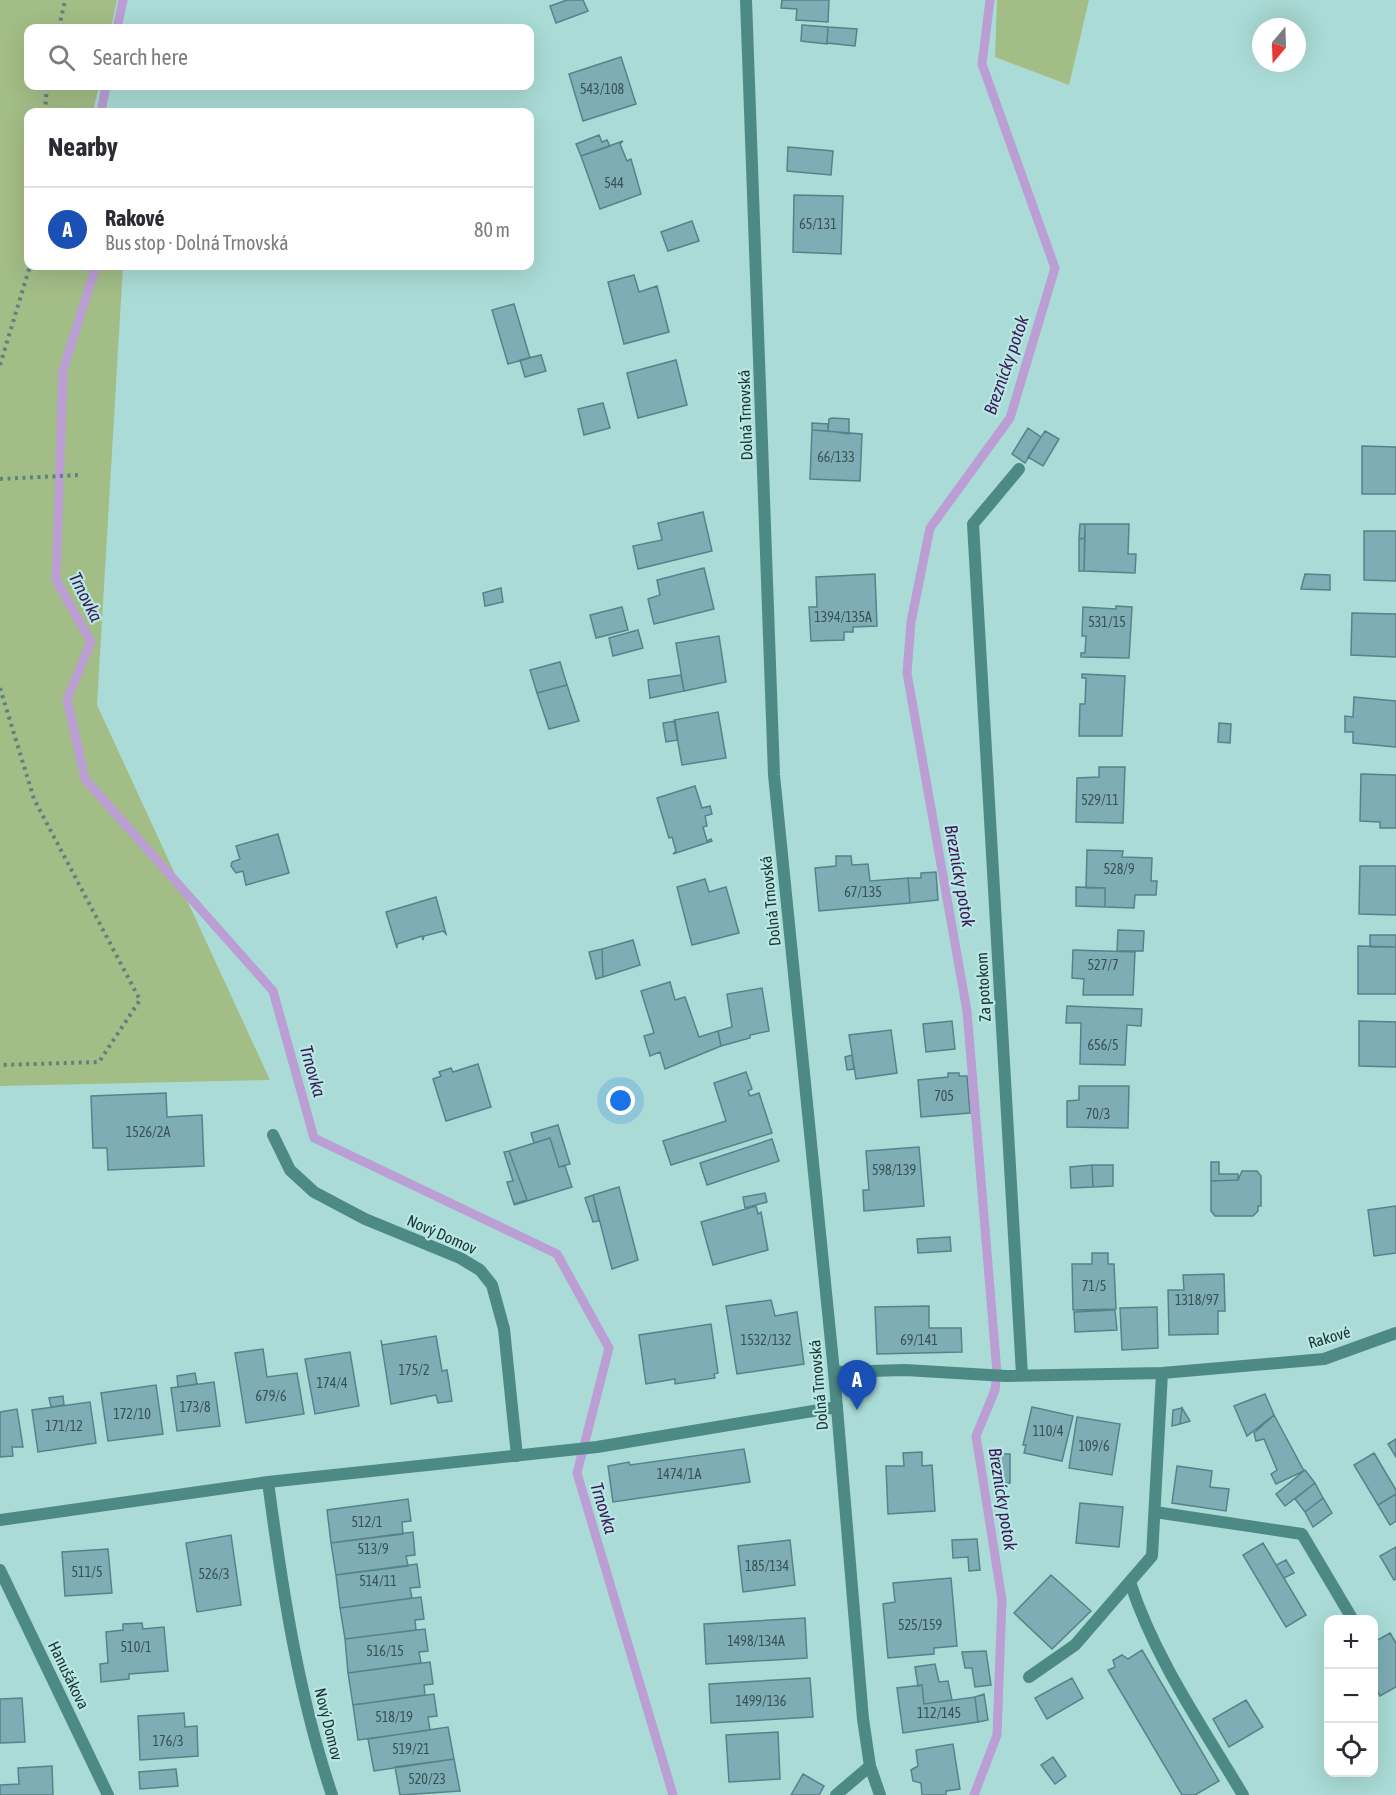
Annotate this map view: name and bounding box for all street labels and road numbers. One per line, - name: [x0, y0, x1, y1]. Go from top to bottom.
- street label: Dolná Trnovská: [734, 369, 756, 461]
- street label: Dolná Trnovská: [756, 855, 784, 947]
- street label: Za potokom: [972, 952, 995, 1022]
- street label: Nový Domov: [404, 1211, 480, 1258]
- street label: Rakové: [1306, 1322, 1352, 1352]
- street label: Dolná Trnovská: [805, 1339, 831, 1431]
- street label: Hanušákova: [45, 1638, 93, 1712]
- street label: Nový Domov: [310, 1686, 347, 1763]

